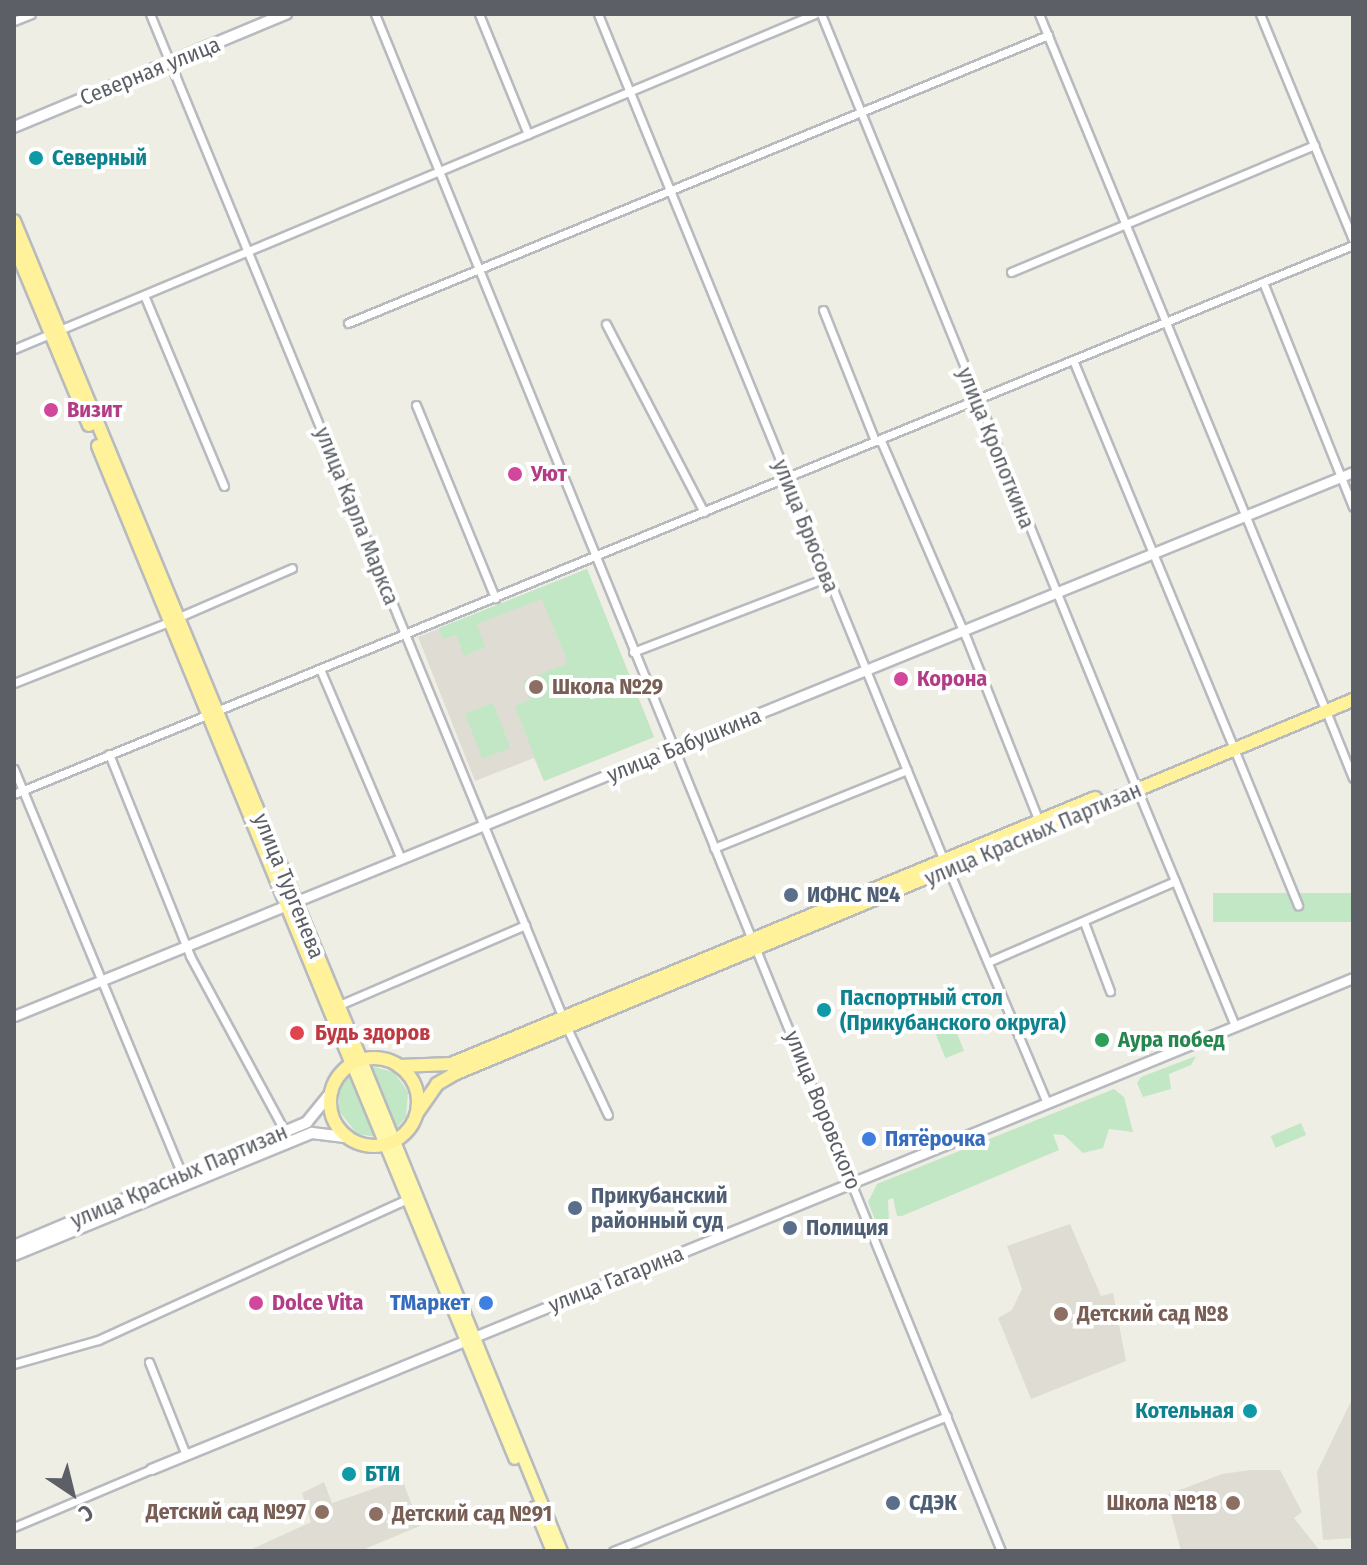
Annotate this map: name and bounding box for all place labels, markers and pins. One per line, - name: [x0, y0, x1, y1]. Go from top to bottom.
- place label: Северный: [52, 145, 147, 171]
- marker: Северный: [27, 149, 45, 167]
- place label: Визит: [67, 397, 122, 423]
- marker: Визит: [42, 401, 60, 419]
- place label: Уют: [531, 461, 567, 487]
- marker: Уют: [506, 465, 524, 483]
- place label: Корона: [917, 666, 987, 692]
- marker: Корона: [892, 670, 910, 688]
- place label: Школа №29: [552, 674, 663, 700]
- marker: Школа №29: [527, 678, 545, 696]
- place label: ИФНС №4: [807, 882, 900, 908]
- marker: ИФНС №4: [782, 886, 800, 904]
- place label: Паспортный стол (Прикубанского округа): [840, 984, 1066, 1036]
- marker: Паспортный стол (Прикубанского округа): [815, 1001, 833, 1019]
- place label: Будь здоров: [315, 1020, 430, 1046]
- marker: Будь здоров: [286, 1022, 308, 1044]
- place label: Аура побед: [1118, 1027, 1225, 1053]
- marker: Аура побед: [1093, 1031, 1111, 1049]
- place label: Пятёрочка: [885, 1126, 986, 1152]
- marker: Пятёрочка: [860, 1130, 878, 1148]
- place label: Прикубанский районный суд: [591, 1182, 728, 1234]
- marker: Прикубанский районный суд: [566, 1199, 584, 1217]
- place label: Полиция: [806, 1215, 889, 1241]
- marker: Полиция: [781, 1219, 799, 1237]
- place label: Dolce Vita: [272, 1290, 363, 1316]
- place label: ТМаркет: [390, 1290, 470, 1316]
- marker: Dolce Vita: [247, 1294, 265, 1312]
- marker: ТМаркет: [477, 1294, 495, 1312]
- place label: Детский сад №8: [1077, 1301, 1228, 1327]
- marker: Детский сад №8: [1052, 1305, 1070, 1323]
- place label: Котельная: [1135, 1398, 1234, 1424]
- marker: Котельная: [1241, 1402, 1259, 1420]
- place label: БТИ: [365, 1461, 400, 1487]
- marker: БТИ: [340, 1465, 358, 1483]
- place label: СДЭК: [909, 1490, 957, 1516]
- place label: Школа №18: [1106, 1490, 1217, 1516]
- marker: СДЭК: [884, 1494, 902, 1512]
- marker: Школа №18: [1224, 1494, 1242, 1512]
- place label: Детский сад №97: [146, 1499, 306, 1525]
- place label: Детский сад №91: [392, 1501, 552, 1527]
- marker: Детский сад №97: [313, 1503, 331, 1521]
- marker: Детский сад №91: [367, 1505, 385, 1523]

